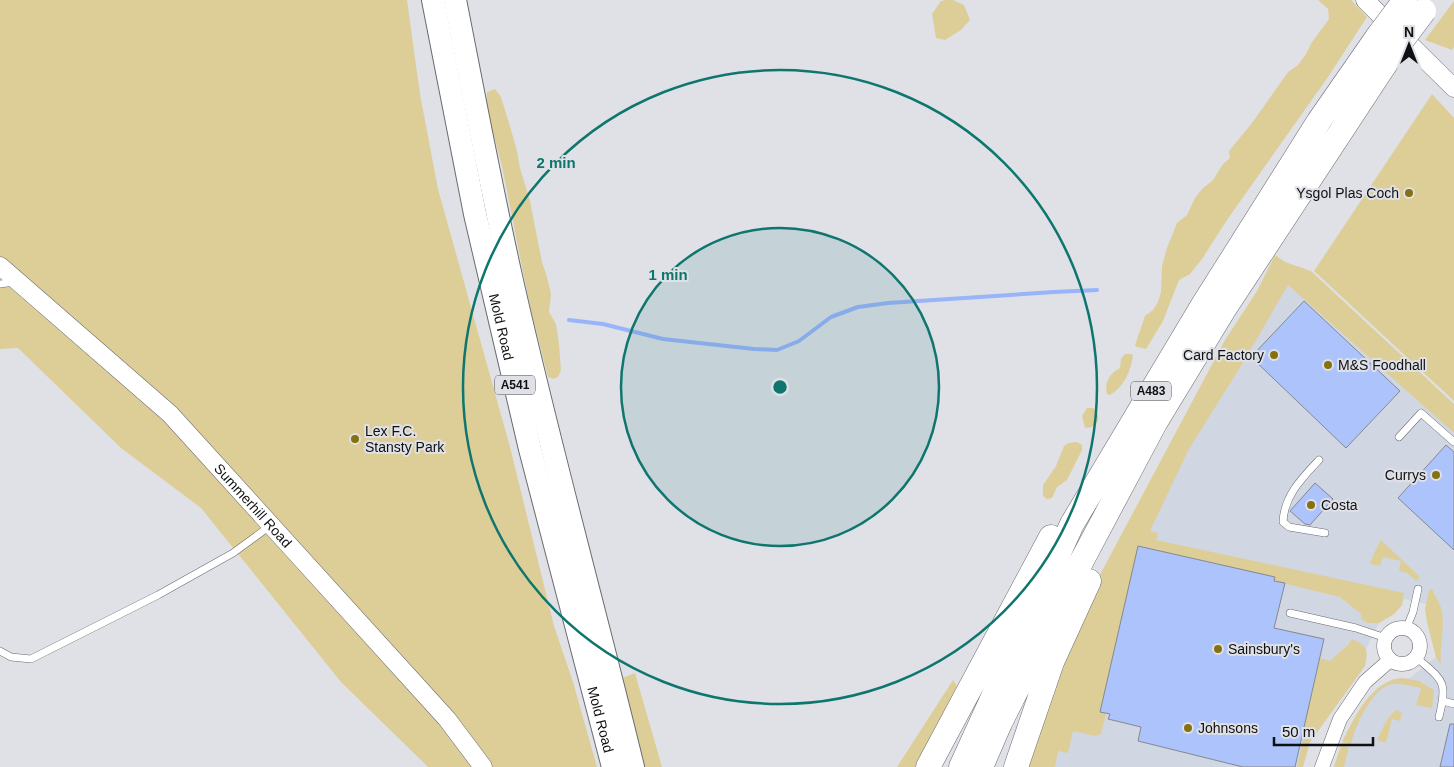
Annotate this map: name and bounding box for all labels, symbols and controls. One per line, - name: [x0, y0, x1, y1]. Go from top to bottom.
- north arrow: [1384, 20, 1434, 70]
- text: N: [1404, 24, 1414, 40]
- text: 2 min: [536, 154, 576, 171]
- place label: Ysgol Plas Coch: [1296, 185, 1399, 201]
- marker: Ysgol Plas Coch: [1403, 187, 1415, 199]
- text: 1 min: [648, 266, 688, 283]
- street label: Mold Road: [486, 292, 517, 362]
- place label: Card Factory: [1183, 347, 1264, 363]
- marker: Card Factory: [1268, 349, 1280, 361]
- place label: M&S Foodhall: [1338, 357, 1426, 373]
- marker: M&S Foodhall: [1322, 359, 1334, 371]
- road number: A541: [495, 376, 535, 394]
- centre of rings: [771, 378, 789, 396]
- road number: A483: [1131, 382, 1171, 401]
- place label: Lex F.C. Stansty Park: [365, 423, 445, 455]
- marker: Lex F.C. Stansty Park: [349, 433, 361, 445]
- street label: Summerhill Road: [211, 460, 295, 551]
- place label: Currys: [1385, 467, 1426, 483]
- marker: Currys: [1430, 469, 1442, 481]
- place label: Costa: [1321, 497, 1358, 513]
- marker: Costa: [1305, 499, 1317, 511]
- place label: Sainsbury's: [1228, 641, 1300, 657]
- marker: Sainsbury's: [1212, 643, 1224, 655]
- street label: Mold Road: [584, 685, 617, 754]
- scale bar: [1274, 714, 1373, 746]
- place label: Johnsons: [1198, 720, 1258, 736]
- marker: Johnsons: [1182, 722, 1194, 734]
- text: 50 m: [1282, 723, 1315, 740]

